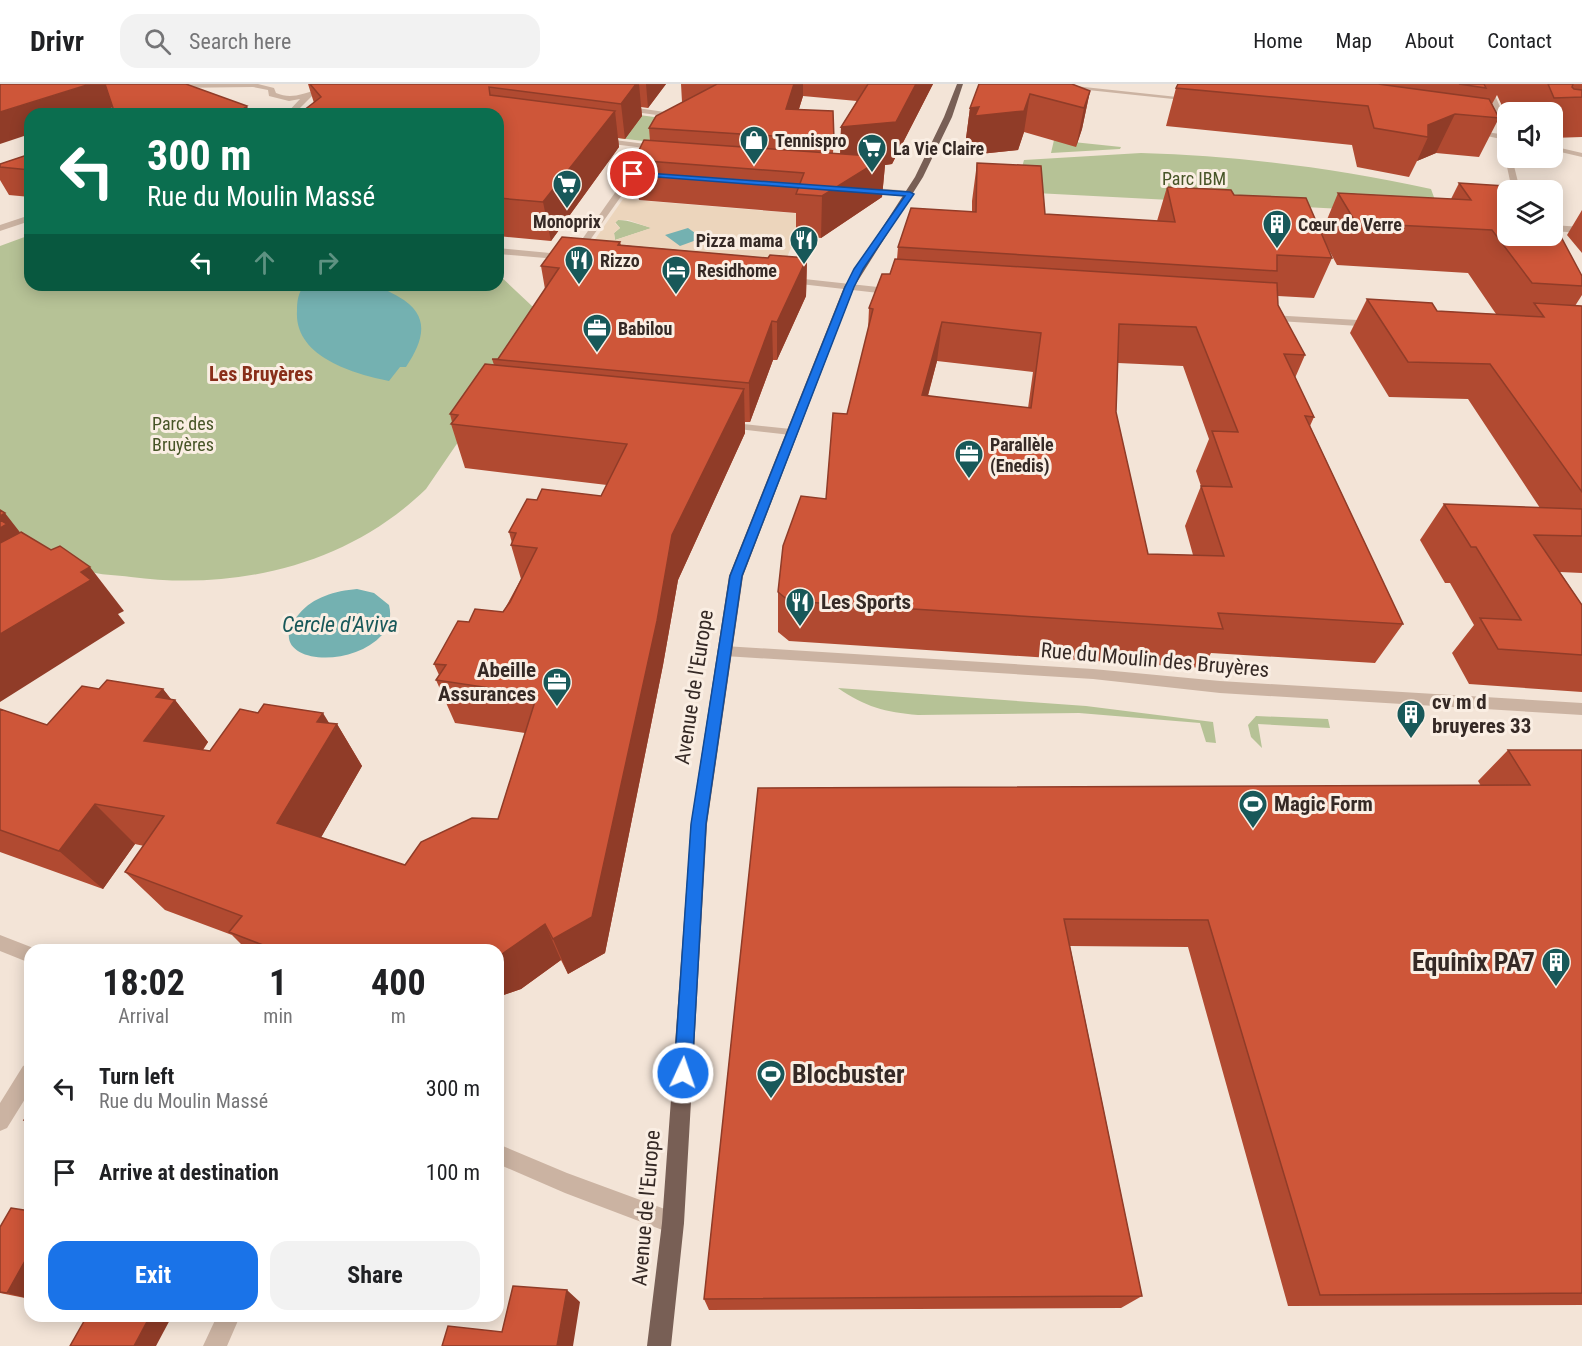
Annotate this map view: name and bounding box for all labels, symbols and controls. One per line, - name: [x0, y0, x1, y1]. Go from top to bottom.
- search box: [120, 14, 540, 68]
- text: Drivr: [30, 25, 84, 58]
- icon: search: [141, 25, 174, 58]
- text: Search here: [189, 29, 291, 54]
- text: Home: [1253, 29, 1303, 53]
- text: Map: [1336, 29, 1372, 53]
- text: About: [1405, 29, 1454, 53]
- text: Contact: [1487, 29, 1552, 53]
- map controls: [1497, 102, 1563, 246]
- button: sound: [1497, 102, 1563, 168]
- shop icon: Tennispro: [738, 124, 770, 166]
- place label: Tennispro: [775, 130, 847, 151]
- text: 300 m: [147, 131, 252, 180]
- icon: left: [48, 132, 126, 210]
- supermarket icon: La Vie Claire: [856, 132, 888, 174]
- place label: La Vie Claire: [893, 138, 985, 159]
- pin: [607, 148, 658, 199]
- icon: arrive: [616, 157, 649, 190]
- supermarket icon: Monoprix: [551, 168, 583, 210]
- park label: Parc IBM: [1162, 168, 1226, 189]
- button: layers: [1497, 180, 1563, 246]
- text: Rue du Moulin Massé: [147, 181, 375, 213]
- building icon: Cœur de Verre: [1261, 208, 1293, 250]
- place label: Monoprix: [533, 211, 601, 232]
- place label: Cœur de Verre: [1298, 214, 1402, 235]
- restaurant icon: Pizza mama: [788, 224, 820, 266]
- place label: Pizza mama: [696, 230, 783, 251]
- restaurant icon: Rizzo: [563, 244, 595, 286]
- icon: left: [185, 246, 218, 279]
- icon: ahead: [248, 246, 281, 279]
- icon: right: [311, 246, 344, 279]
- place label: Rizzo: [600, 250, 640, 271]
- hotel icon: Residhome: [660, 254, 692, 296]
- place label: Residhome: [697, 260, 777, 281]
- office icon: Babilou: [581, 312, 613, 354]
- place label: Babilou: [618, 318, 672, 339]
- district label: Les Bruyères: [209, 362, 313, 386]
- park label: Parc des Bruyères: [152, 413, 214, 455]
- place label: Parallèle (Enedis): [990, 434, 1054, 477]
- office icon: Parallèle (Enedis): [953, 438, 985, 480]
- restaurant icon: Les Sports: [784, 586, 816, 628]
- place label: Les Sports: [821, 590, 911, 614]
- street label: Avenue de l'Europe: [670, 608, 718, 766]
- water label: Cercle d'Aviva: [282, 612, 398, 637]
- street label: Rue du Moulin des Bruyères: [1040, 638, 1270, 682]
- place label: Abeille Assurances: [438, 658, 536, 706]
- office icon: Abeille Assurances: [541, 666, 573, 708]
- place label: cv m d bruyeres 33: [1432, 690, 1531, 738]
- building icon: cv m d bruyeres 33: [1395, 698, 1427, 740]
- sports icon: Magic Form: [1237, 788, 1269, 830]
- place label: Magic Form: [1274, 792, 1373, 816]
- building icon: Equinix PA7: [1540, 946, 1572, 988]
- place label: Equinix PA7: [1412, 947, 1535, 977]
- text: 18:02: [102, 962, 185, 1004]
- text: 1: [269, 962, 287, 1004]
- text: 400: [371, 962, 426, 1004]
- text: Arrival: [118, 1004, 169, 1028]
- text: min: [263, 1004, 293, 1028]
- text: m: [391, 1004, 406, 1028]
- position arrow: [651, 1041, 715, 1105]
- sports icon: Blocbuster: [755, 1058, 787, 1100]
- place label: Blocbuster: [792, 1059, 905, 1089]
- text: Turn left: [99, 1064, 174, 1089]
- icon: left: [48, 1072, 81, 1105]
- text: 300 m: [426, 1076, 480, 1101]
- text: Rue du Moulin Massé: [99, 1089, 268, 1113]
- street label: Avenue de l'Europe: [627, 1129, 665, 1287]
- icon: arrive: [48, 1156, 81, 1189]
- text: Arrive at destination: [99, 1160, 279, 1185]
- text: 100 m: [426, 1160, 480, 1185]
- button: Exit: [48, 1241, 258, 1310]
- button: Share: [270, 1241, 480, 1310]

